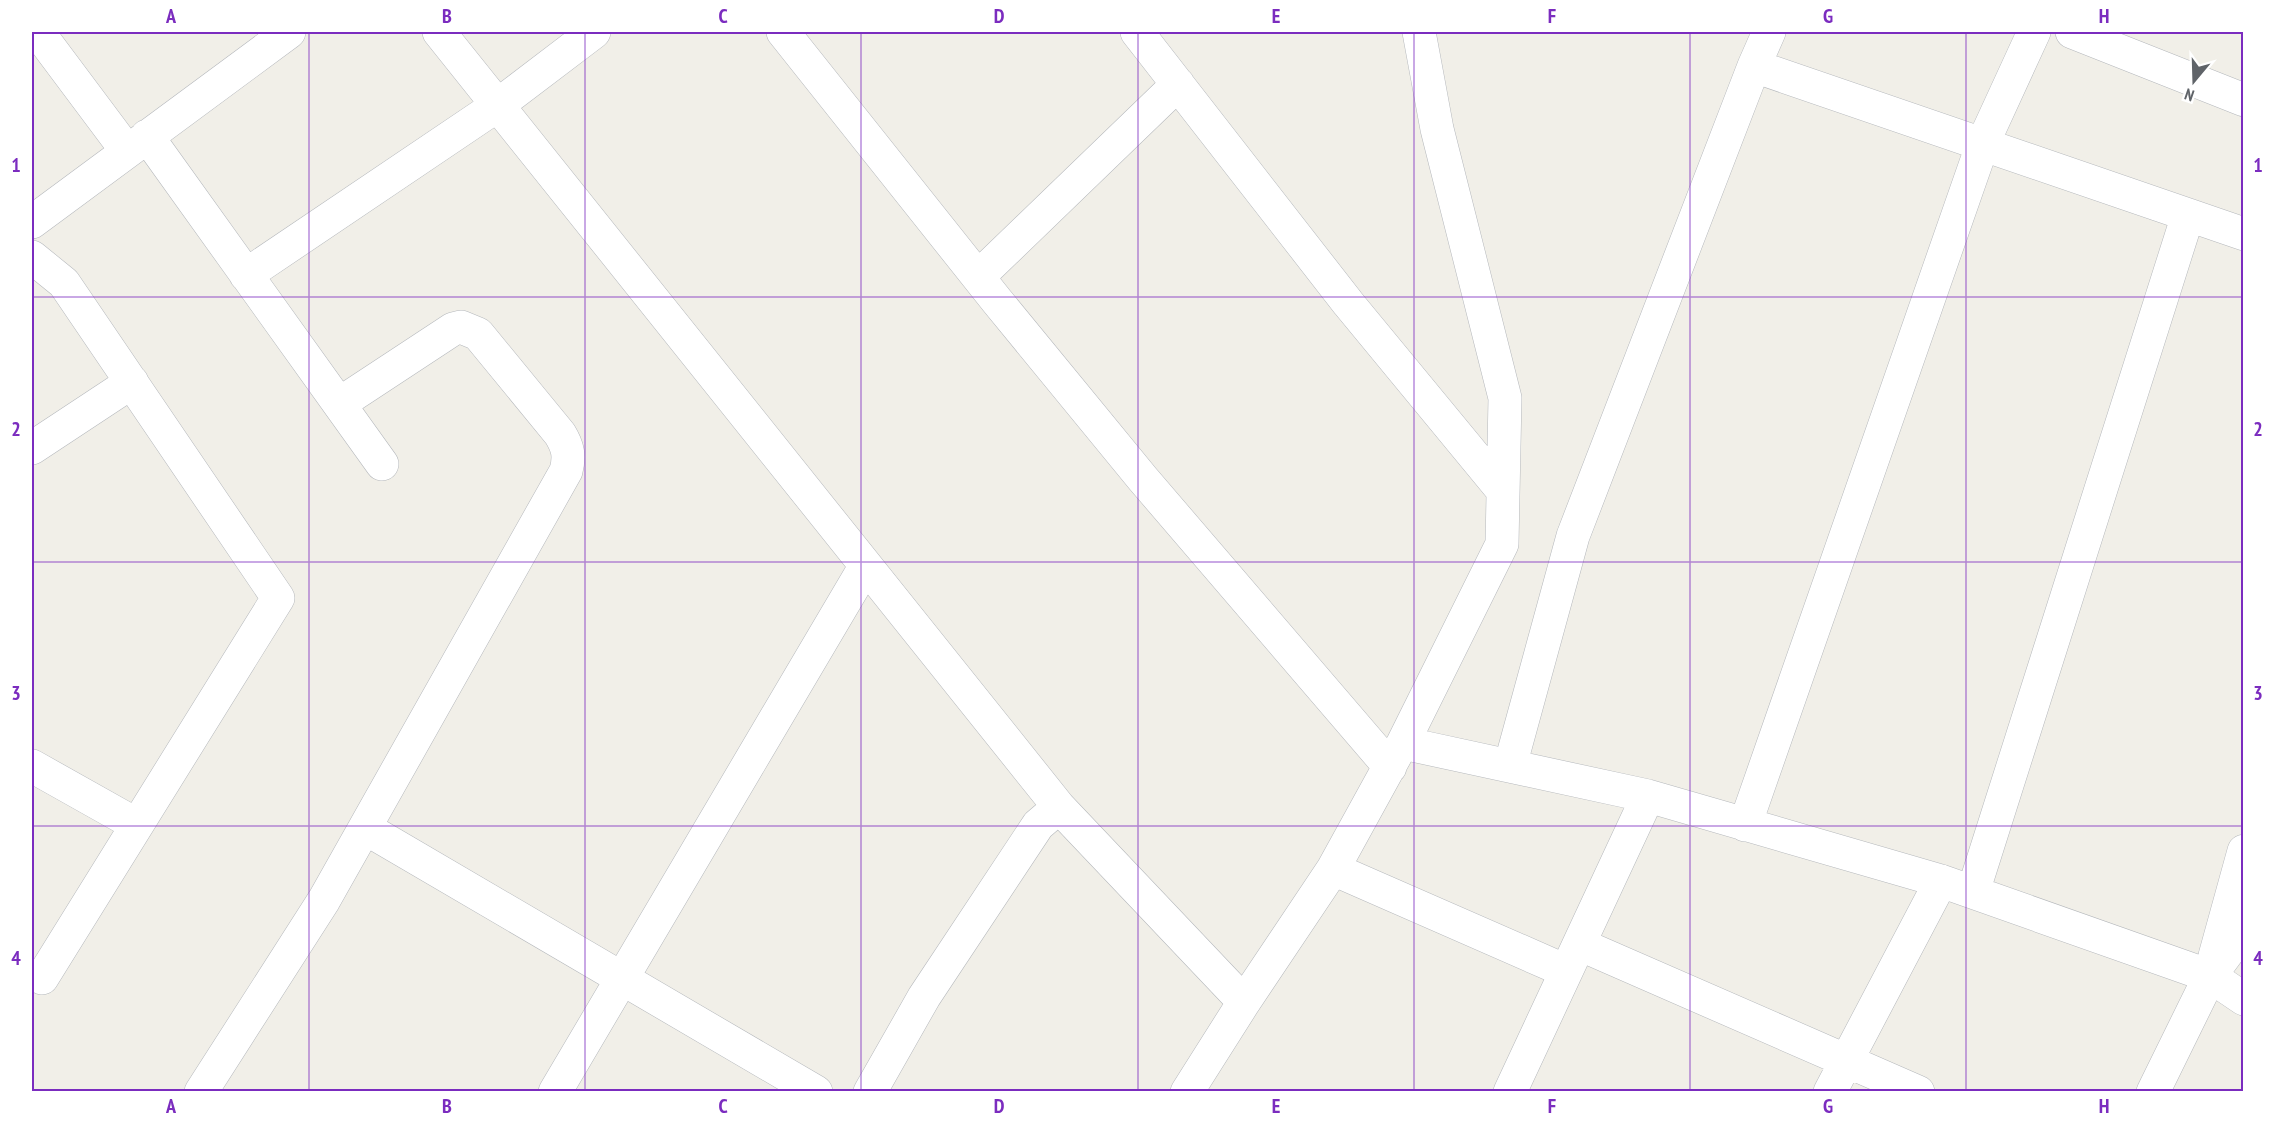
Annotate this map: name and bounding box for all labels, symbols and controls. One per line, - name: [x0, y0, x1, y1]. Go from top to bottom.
- text: A: [165, 3, 177, 29]
- text: B: [442, 3, 452, 29]
- text: C: [718, 3, 728, 29]
- text: D: [994, 3, 1005, 29]
- text: E: [1272, 3, 1280, 29]
- text: F: [1548, 3, 1556, 29]
- text: G: [1823, 3, 1833, 29]
- text: H: [2099, 3, 2109, 29]
- north arrow: [2164, 51, 2224, 111]
- text: N: [2182, 84, 2196, 106]
- text: 1: [11, 152, 21, 178]
- text: 1: [2253, 152, 2263, 178]
- text: 2: [11, 416, 21, 442]
- text: 2: [2253, 416, 2263, 442]
- text: 3: [11, 680, 21, 706]
- text: 3: [2253, 680, 2263, 706]
- text: 4: [11, 945, 21, 971]
- text: 4: [2253, 945, 2263, 971]
- text: A: [165, 1093, 177, 1119]
- text: B: [442, 1093, 452, 1119]
- text: C: [718, 1093, 728, 1119]
- text: D: [994, 1093, 1005, 1119]
- text: E: [1272, 1093, 1280, 1119]
- text: F: [1548, 1093, 1556, 1119]
- text: G: [1823, 1093, 1833, 1119]
- text: H: [2099, 1093, 2109, 1119]

